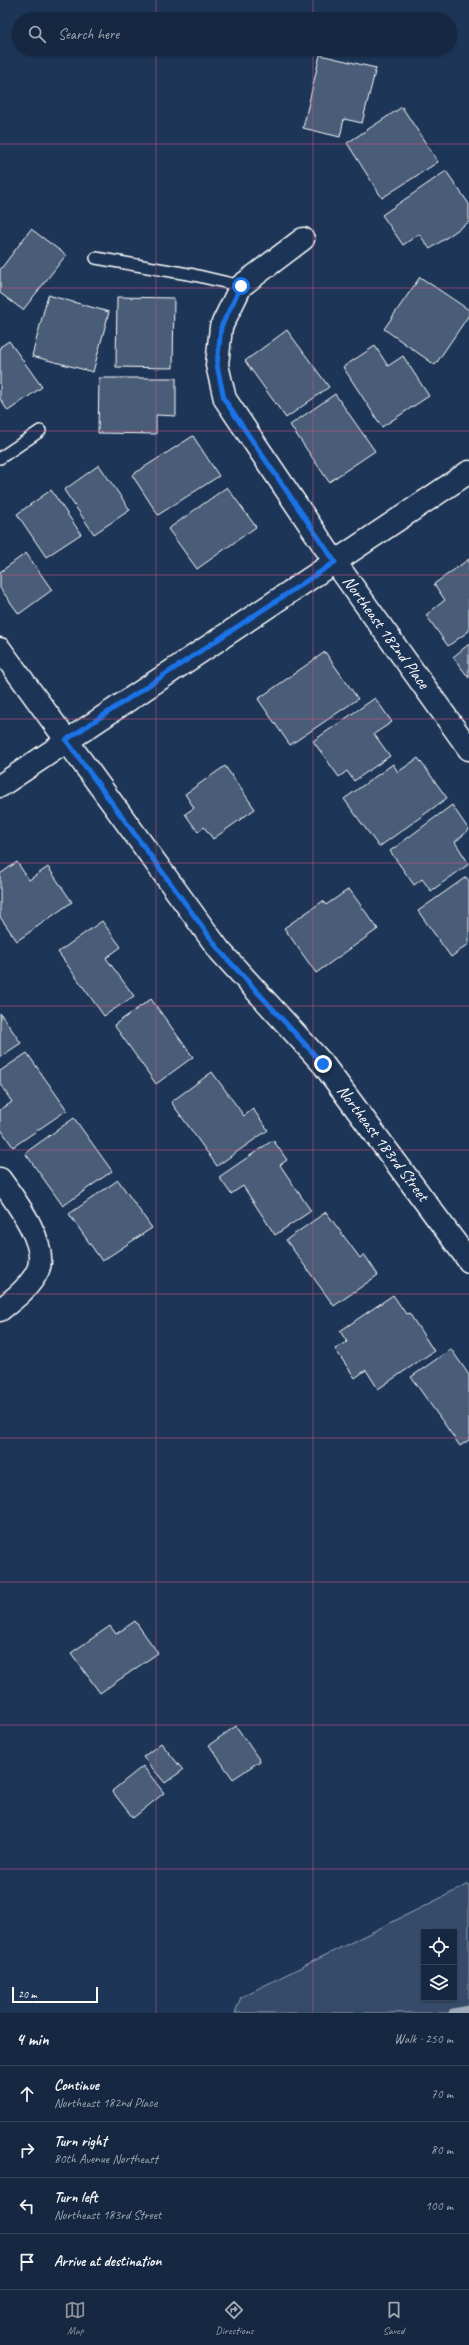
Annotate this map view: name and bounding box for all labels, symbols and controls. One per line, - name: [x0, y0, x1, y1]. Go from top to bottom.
- search box: [12, 12, 457, 56]
- icon: search: [26, 23, 48, 45]
- text: Search here: [58, 25, 119, 44]
- route start: [232, 277, 250, 295]
- street label: Northeast 182nd Place: [338, 571, 435, 694]
- route end: [314, 1055, 332, 1073]
- street label: Northeast 183rd Street: [332, 1081, 435, 1207]
- map controls: [421, 1929, 457, 2001]
- button: locate: [421, 1929, 457, 1965]
- button: layers: [421, 1965, 457, 2001]
- scale bar: [12, 1985, 98, 2004]
- text: 20 m: [18, 1987, 37, 2001]
- text: 4 min: [16, 2029, 49, 2050]
- text: Walk · 250 m: [394, 2031, 453, 2047]
- text: Continue: [54, 2076, 99, 2095]
- icon: ahead: [16, 2083, 38, 2105]
- text: 70 m: [431, 2086, 453, 2102]
- text: Northeast 182nd Place: [54, 2095, 157, 2111]
- text: Turn right: [54, 2132, 107, 2151]
- icon: right: [16, 2139, 38, 2161]
- text: 80 m: [431, 2142, 453, 2158]
- text: 80th Avenue Northeast: [54, 2151, 158, 2167]
- text: Turn left: [54, 2188, 97, 2207]
- icon: left: [16, 2195, 38, 2217]
- text: 100 m: [425, 2198, 453, 2214]
- text: Northeast 183rd Street: [54, 2207, 161, 2223]
- icon: arrive: [16, 2251, 38, 2273]
- text: Arrive at destination: [54, 2252, 161, 2271]
- tab: Map: [64, 2299, 86, 2337]
- tab: Directions: [215, 2299, 254, 2337]
- tab: Saved: [383, 2299, 405, 2337]

